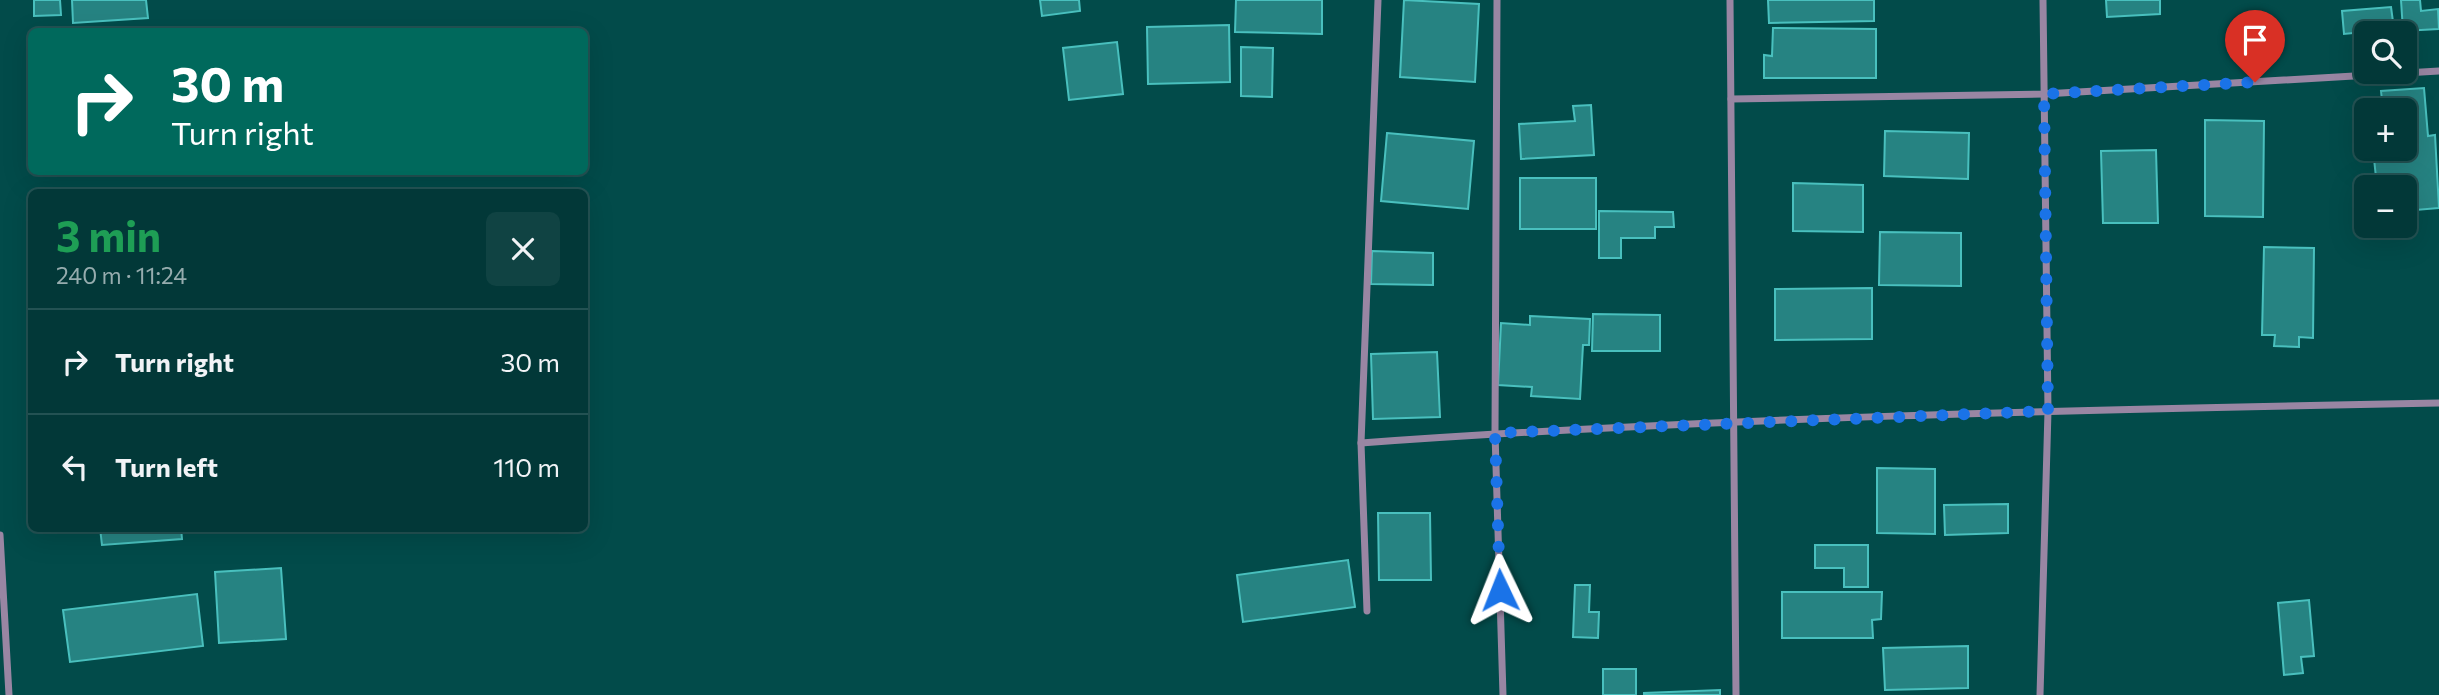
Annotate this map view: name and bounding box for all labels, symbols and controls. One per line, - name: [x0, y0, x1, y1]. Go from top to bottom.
- pin: [2225, 10, 2285, 82]
- icon: arrive: [2236, 21, 2274, 59]
- map controls: [2354, 21, 2417, 238]
- button: search: [2354, 21, 2417, 84]
- text: 30 m: [171, 52, 284, 112]
- icon: right: [56, 56, 147, 147]
- button: +: [2354, 98, 2417, 161]
- text: Turn right: [171, 112, 314, 152]
- button: −: [2354, 175, 2417, 238]
- text: 3 min: [56, 209, 161, 261]
- button: close: [486, 212, 560, 286]
- text: 240 m · 11:24: [56, 261, 187, 289]
- icon: right: [56, 343, 94, 381]
- text: Turn right: [115, 346, 234, 377]
- text: 30 m: [501, 346, 560, 377]
- icon: left: [56, 448, 94, 486]
- text: Turn left: [115, 451, 218, 482]
- text: 110 m: [493, 451, 560, 482]
- position arrow: [1463, 553, 1537, 627]

